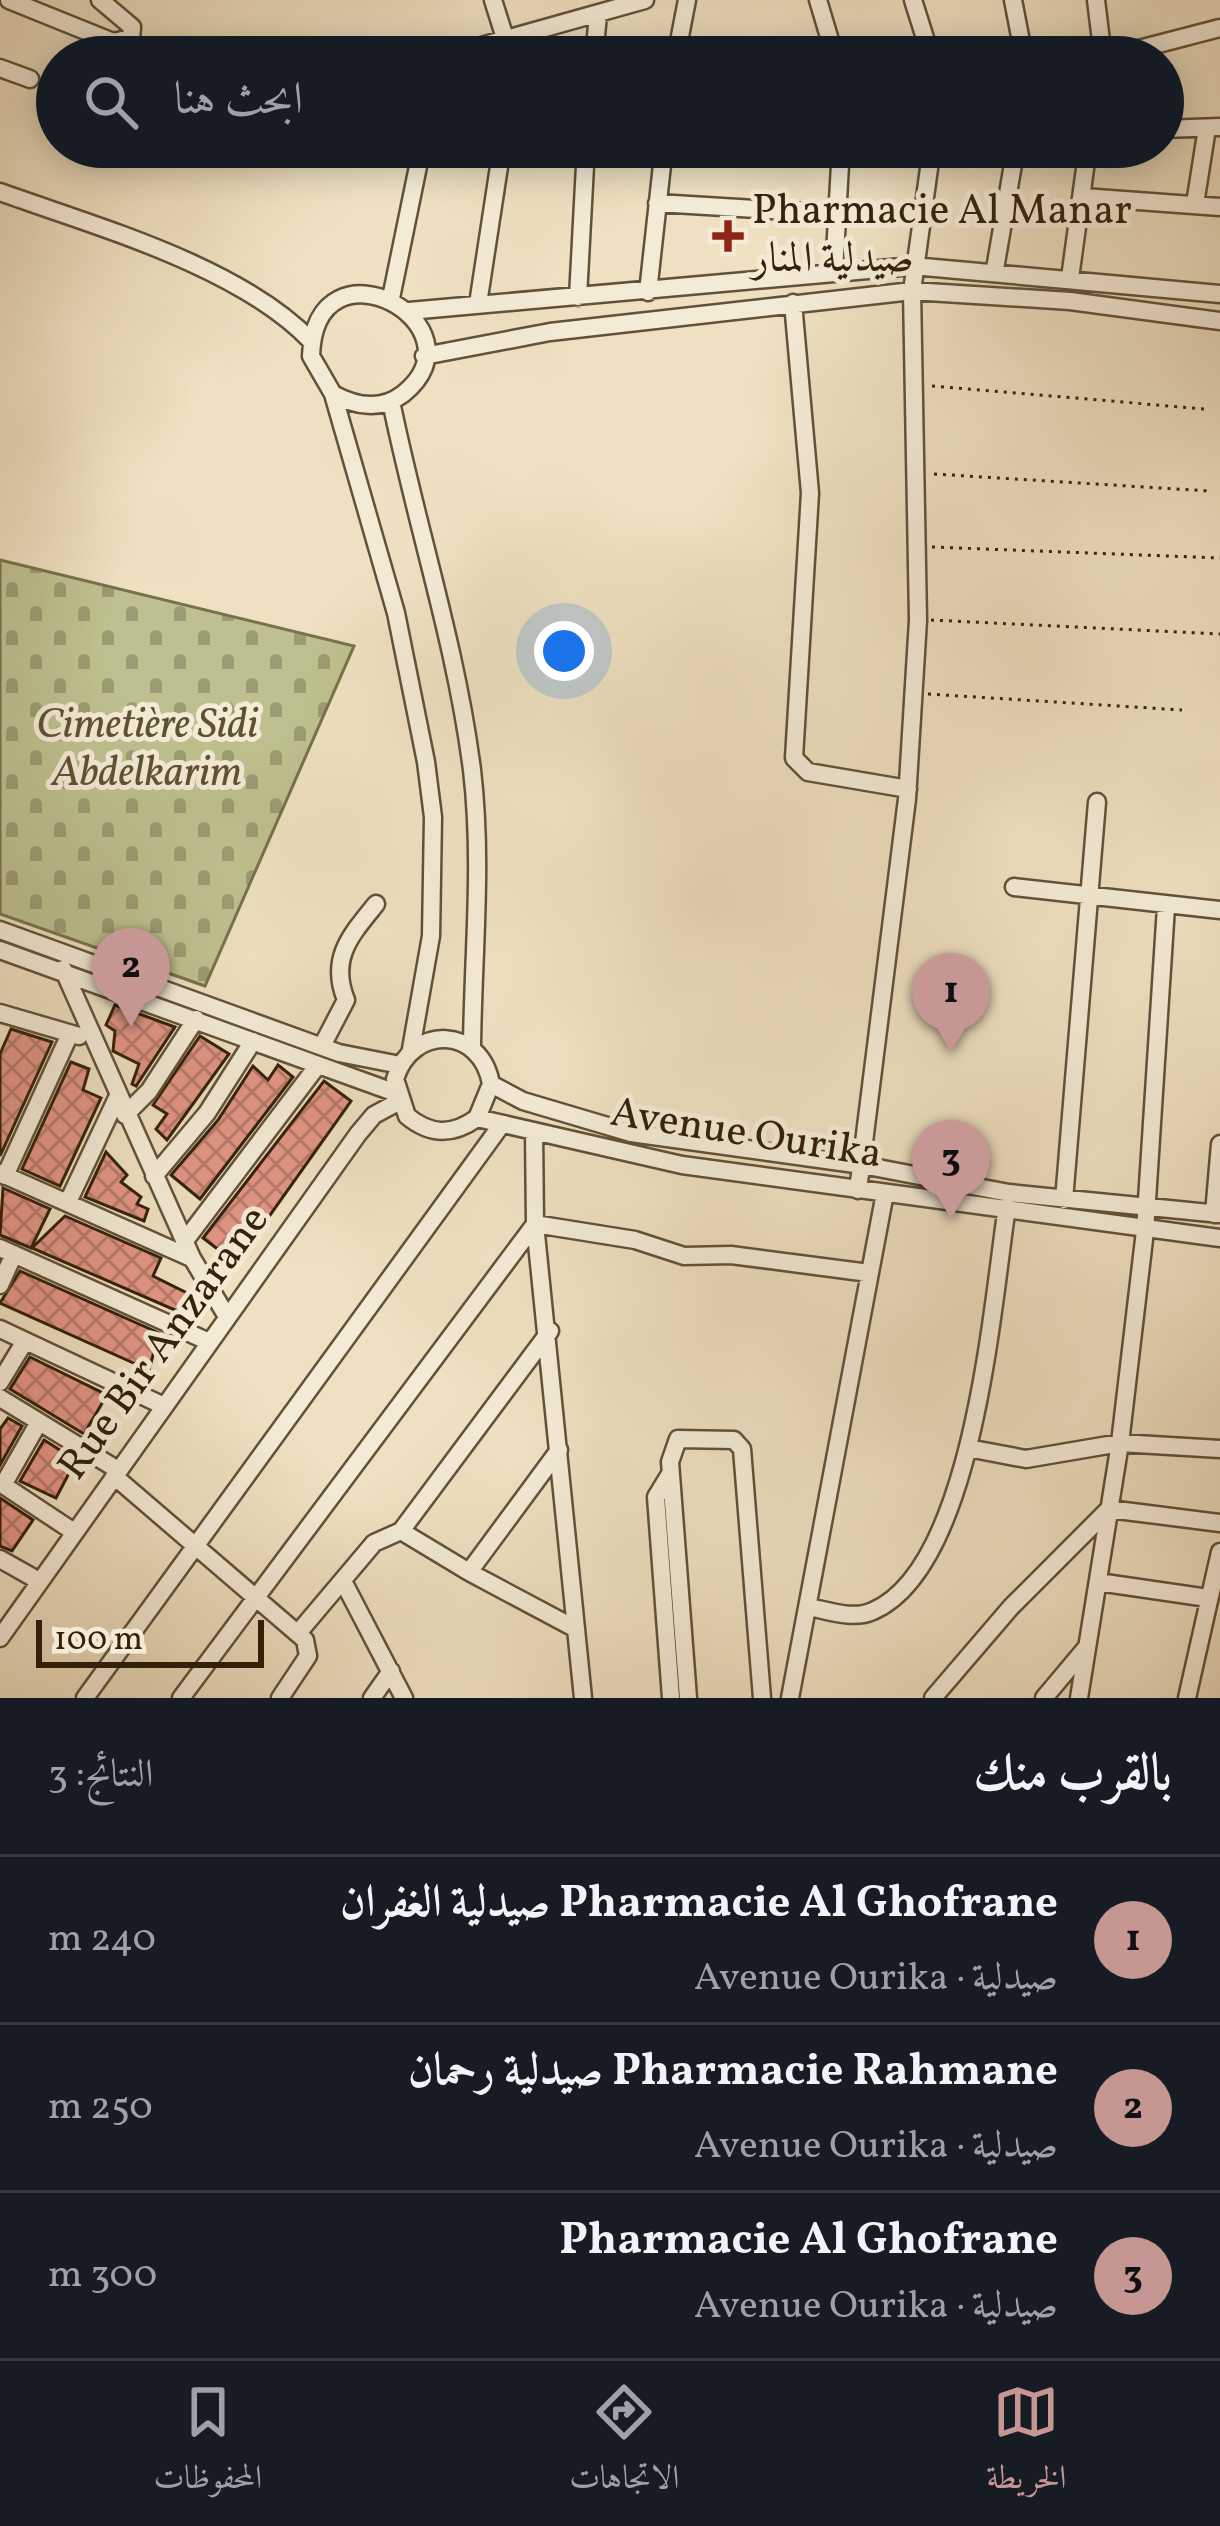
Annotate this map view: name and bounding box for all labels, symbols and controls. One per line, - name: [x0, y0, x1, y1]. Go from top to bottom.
- search box: [36, 36, 1184, 168]
- icon: search: [78, 69, 144, 135]
- text: ابحث هنا: [174, 70, 303, 133]
- place label: Pharmacie Al Manar صيدلية المنار: [748, 183, 1132, 290]
- marker: Pharmacie Al Manar صيدلية المنار: [715, 223, 741, 249]
- your location: [534, 621, 594, 681]
- park label: Cimetière Sidi Abdelkarim: [36, 697, 258, 804]
- pin: 2: [92, 928, 170, 1027]
- pin: 1: [912, 953, 990, 1052]
- street label: Avenue Ourika: [606, 1084, 886, 1186]
- pin: 3: [912, 1120, 990, 1219]
- street label: Rue Bir Anzarane: [45, 1195, 285, 1493]
- scale bar: [36, 1614, 264, 1667]
- text: 100 m: [54, 1618, 143, 1664]
- text: بالقرب منك: [973, 1740, 1172, 1811]
- text: النتائج: 3: [48, 1749, 154, 1803]
- text: Pharmacie Al Ghofrane صيدلية الغفران: [340, 1873, 1058, 1936]
- text: 240 m: [48, 1913, 156, 1967]
- text: 1: [1125, 1913, 1141, 1967]
- text: صيدلية · Avenue Ourika: [694, 1952, 1058, 2006]
- text: Pharmacie Rahmane صيدلية رحمان: [408, 2041, 1058, 2104]
- text: 250 m: [48, 2081, 153, 2135]
- text: 2: [1123, 2081, 1143, 2135]
- text: صيدلية · Avenue Ourika: [694, 2120, 1058, 2174]
- text: Pharmacie Al Ghofrane: [559, 2210, 1058, 2273]
- text: 300 m: [48, 2249, 157, 2303]
- text: 3: [1123, 2249, 1143, 2303]
- text: صيدلية · Avenue Ourika: [694, 2280, 1058, 2334]
- tab: المحفوظات: [153, 2379, 262, 2509]
- tab: الاتجاهات: [569, 2379, 679, 2509]
- tab: الخريطة: [986, 2379, 1067, 2509]

